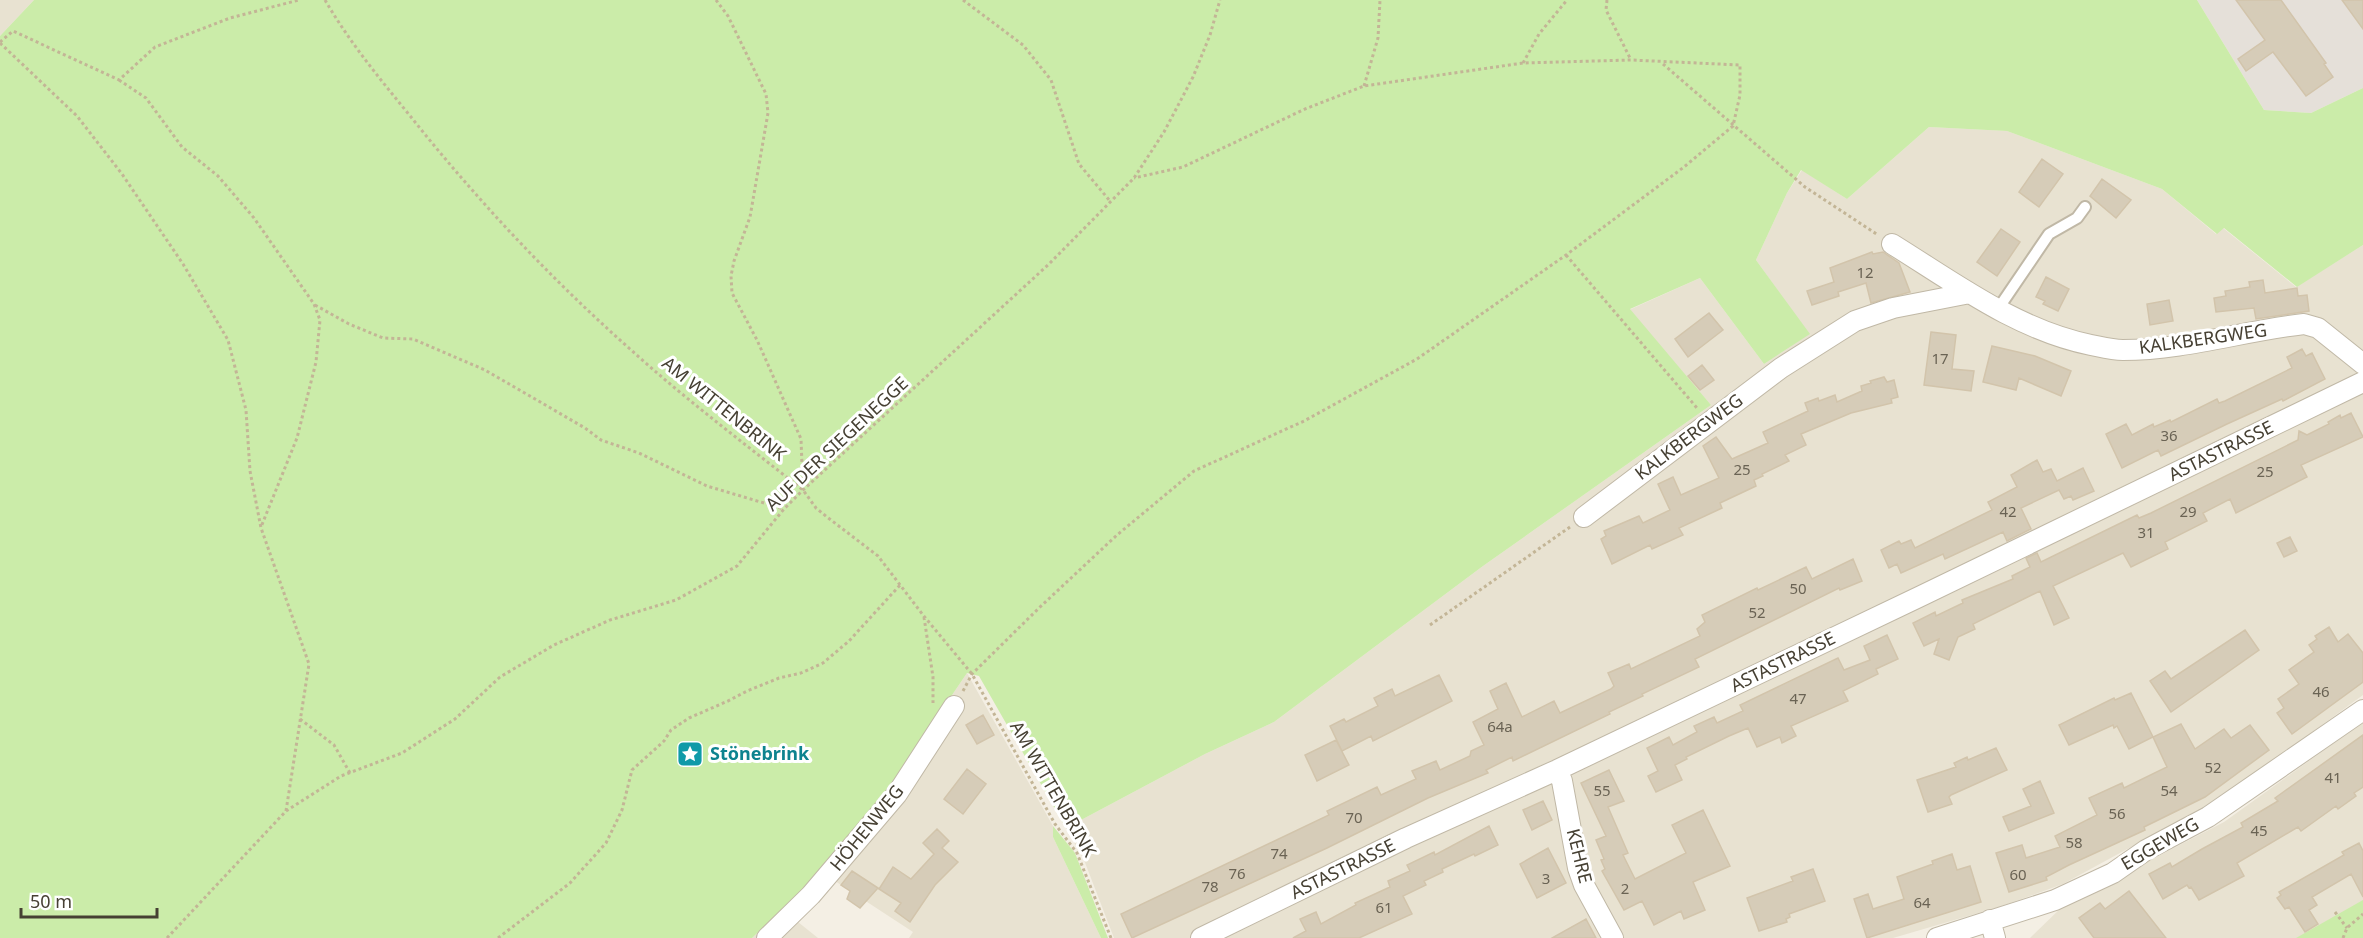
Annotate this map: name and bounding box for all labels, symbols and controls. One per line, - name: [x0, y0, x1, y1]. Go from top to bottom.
- house number: 12: [1856, 262, 1874, 282]
- street label: KALKBERGWEG: [2137, 317, 2268, 359]
- house number: 17: [1931, 348, 1949, 368]
- street label: AM WITTENBRINK: [658, 351, 792, 466]
- street label: AUF DER SIEGENEGGE: [760, 371, 913, 516]
- street label: KALKBERGWEG: [1630, 388, 1747, 485]
- street label: ASTASTRASSE: [2164, 414, 2277, 486]
- house number: 36: [2160, 425, 2178, 445]
- house number: 25: [1733, 459, 1751, 479]
- house number: 25: [2256, 461, 2274, 481]
- house number: 42: [1999, 501, 2017, 521]
- house number: 29: [2179, 501, 2197, 521]
- house number: 31: [2137, 522, 2155, 542]
- house number: 50: [1789, 578, 1807, 598]
- house number: 52: [1748, 602, 1766, 622]
- street label: ASTASTRASSE: [1726, 625, 1839, 697]
- house number: 46: [2312, 681, 2330, 701]
- house number: 47: [1789, 688, 1807, 708]
- street label: AM WITTENBRINK: [1005, 716, 1103, 862]
- house number: 64a: [1487, 716, 1513, 736]
- place icon: Stönebrink: [675, 739, 705, 769]
- place label: Stönebrink: [710, 741, 810, 765]
- house number: 52: [2204, 757, 2222, 777]
- house number: 41: [2324, 767, 2342, 787]
- street label: HÖHENWEG: [824, 779, 908, 875]
- house number: 55: [1593, 780, 1611, 800]
- house number: 54: [2160, 780, 2178, 800]
- house number: 56: [2108, 803, 2126, 823]
- house number: 70: [1345, 807, 1363, 827]
- street label: EGGEWEG: [2116, 811, 2203, 875]
- house number: 45: [2250, 820, 2268, 840]
- street label: KEHRE: [1562, 826, 1598, 886]
- street label: ASTASTRASSE: [1286, 832, 1399, 904]
- house number: 58: [2065, 832, 2083, 852]
- house number: 74: [1270, 843, 1288, 863]
- house number: 76: [1228, 863, 1246, 883]
- house number: 60: [2009, 864, 2027, 884]
- house number: 3: [1542, 868, 1550, 888]
- house number: 78: [1201, 876, 1219, 896]
- house number: 2: [1621, 878, 1629, 898]
- scale bar: [21, 881, 158, 919]
- text: 50 m: [30, 889, 72, 913]
- house number: 64: [1913, 892, 1931, 912]
- house number: 61: [1375, 897, 1393, 917]

